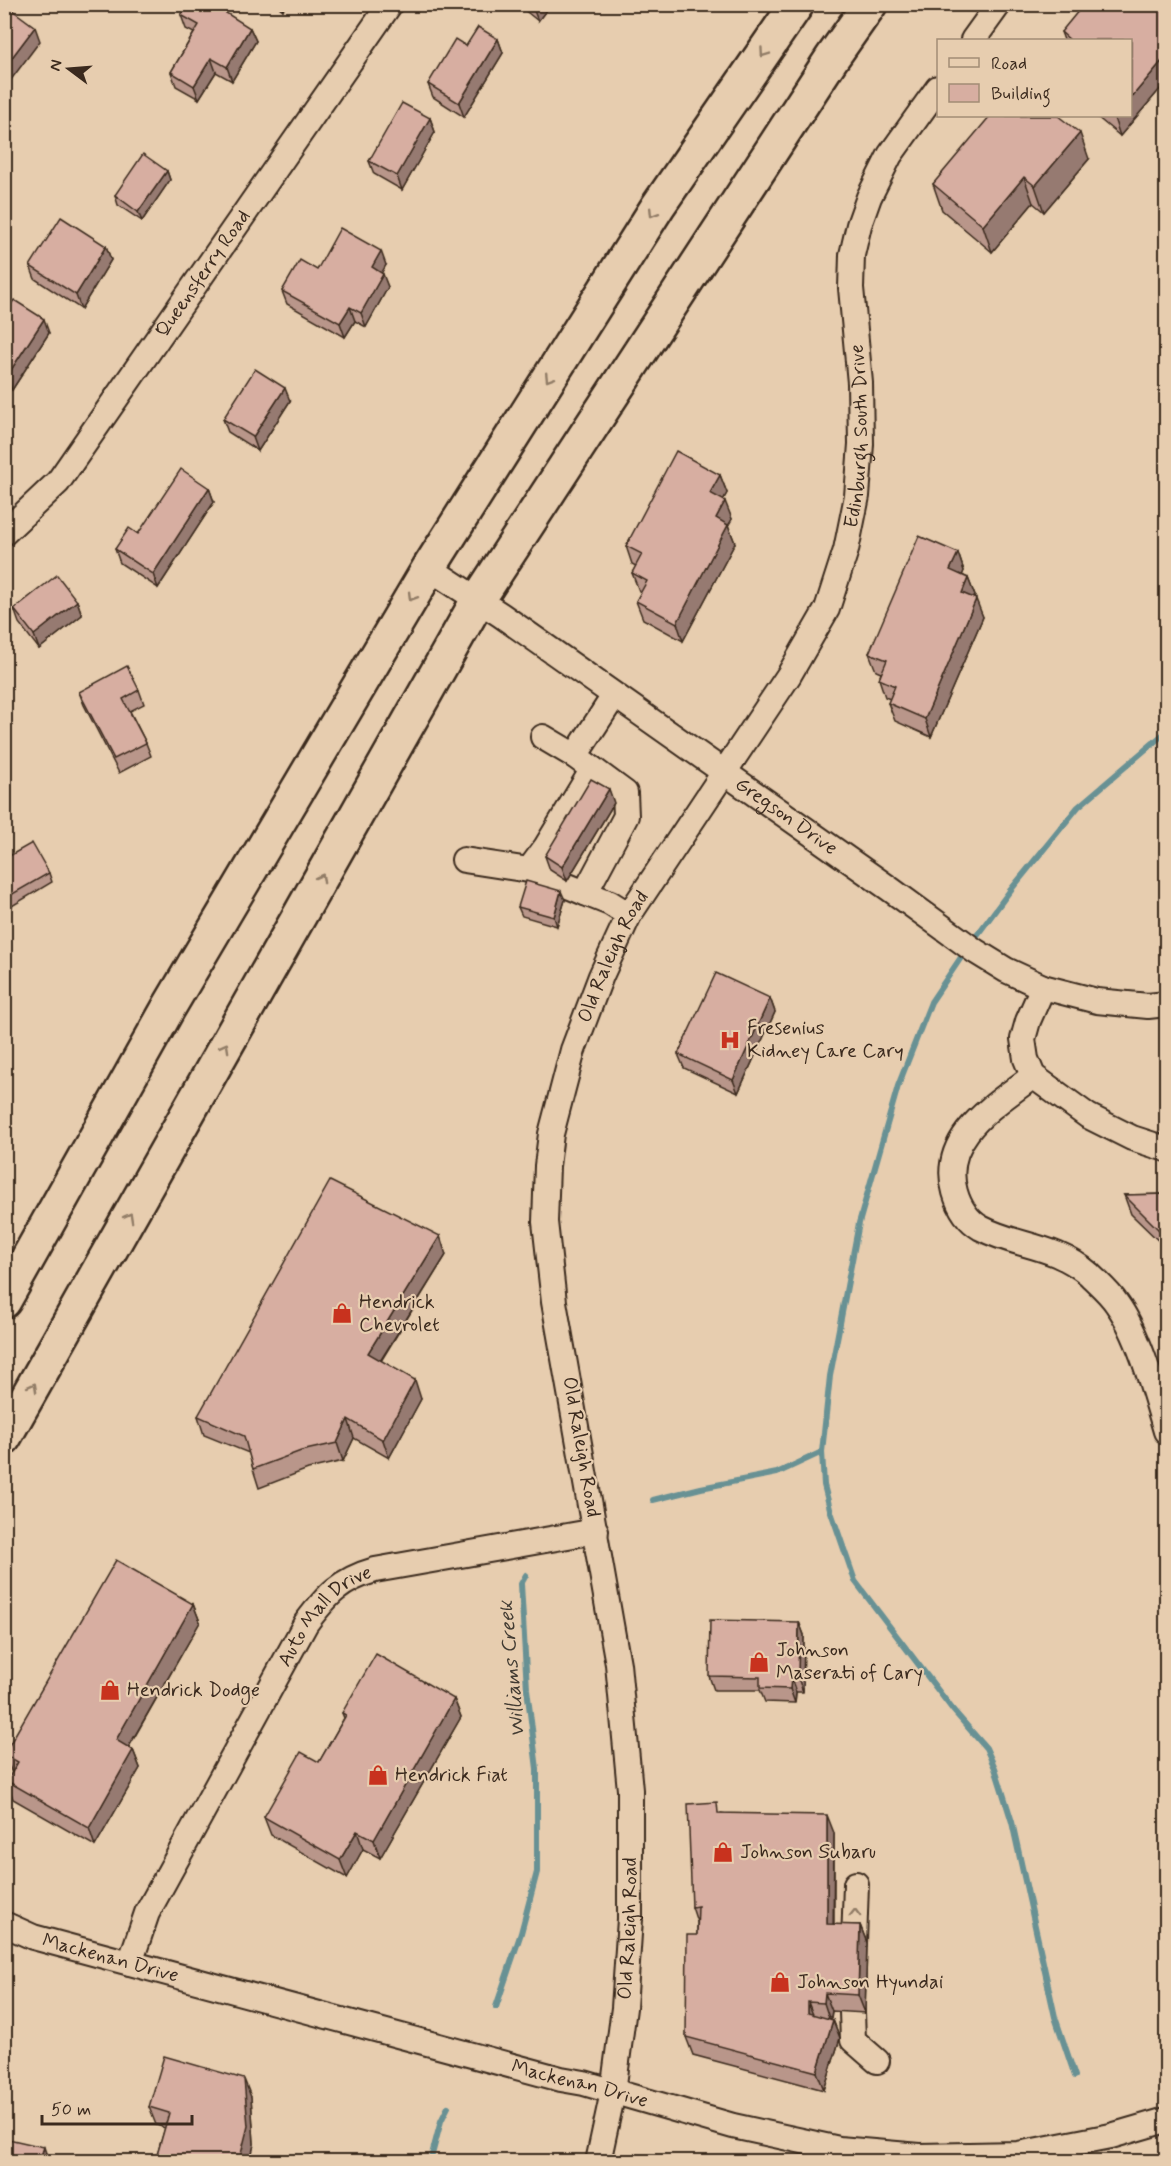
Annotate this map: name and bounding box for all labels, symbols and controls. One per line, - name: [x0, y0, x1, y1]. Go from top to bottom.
- north arrow: [39, 39, 99, 99]
- legend: [937, 39, 1132, 117]
- one-way arrow: [760, 46, 771, 57]
- text: Road: [991, 52, 1027, 76]
- text: N: [44, 57, 68, 73]
- text: Building: [991, 82, 1051, 108]
- street label: Queensferry Road: [149, 204, 257, 343]
- one-way arrow: [650, 207, 661, 218]
- street label: Edinburgh South Drive: [837, 343, 876, 530]
- one-way arrow: [545, 372, 557, 382]
- one-way arrow: [408, 591, 419, 601]
- street label: Gregson Drive: [730, 770, 843, 861]
- one-way arrow: [314, 873, 325, 884]
- street label: Old Raleigh Road: [571, 885, 655, 1026]
- place label: Fresenius Kidney Care Cary: [747, 1015, 904, 1065]
- hospital icon: Fresenius Kidney Care Cary: [718, 1028, 742, 1052]
- one-way arrow: [218, 1043, 229, 1053]
- one-way arrow: [122, 1213, 133, 1223]
- place label: Hendrick Chevrolet: [359, 1289, 440, 1339]
- shop icon: Hendrick Chevrolet: [330, 1301, 354, 1325]
- street label: Old Raleigh Road: [555, 1374, 607, 1520]
- one-way arrow: [26, 1383, 37, 1393]
- street label: Auto Mall Drive: [271, 1559, 375, 1671]
- water label: Williams Creek: [492, 1598, 532, 1739]
- place label: Johnson Maserati of Cary: [776, 1637, 923, 1687]
- shop icon: Johnson Maserati of Cary: [747, 1650, 771, 1674]
- place label: Hendrick Dodge: [127, 1677, 260, 1705]
- shop icon: Hendrick Dodge: [98, 1678, 122, 1702]
- place label: Hendrick Fiat: [395, 1762, 508, 1789]
- shop icon: Hendrick Fiat: [366, 1763, 390, 1787]
- place label: Johnson Subaru: [740, 1839, 876, 1866]
- shop icon: Johnson Subaru: [711, 1840, 735, 1864]
- street label: Old Raleigh Road: [611, 1857, 644, 2001]
- one-way arrow: [849, 1909, 861, 1918]
- street label: Mackenan Drive: [39, 1927, 182, 1989]
- place label: Johnson Hyundai: [797, 1969, 943, 1996]
- shop icon: Johnson Hyundai: [768, 1970, 792, 1994]
- street label: Mackenan Drive: [509, 2053, 651, 2114]
- scale bar: [42, 2088, 192, 2126]
- text: 50 m: [51, 2098, 91, 2122]

